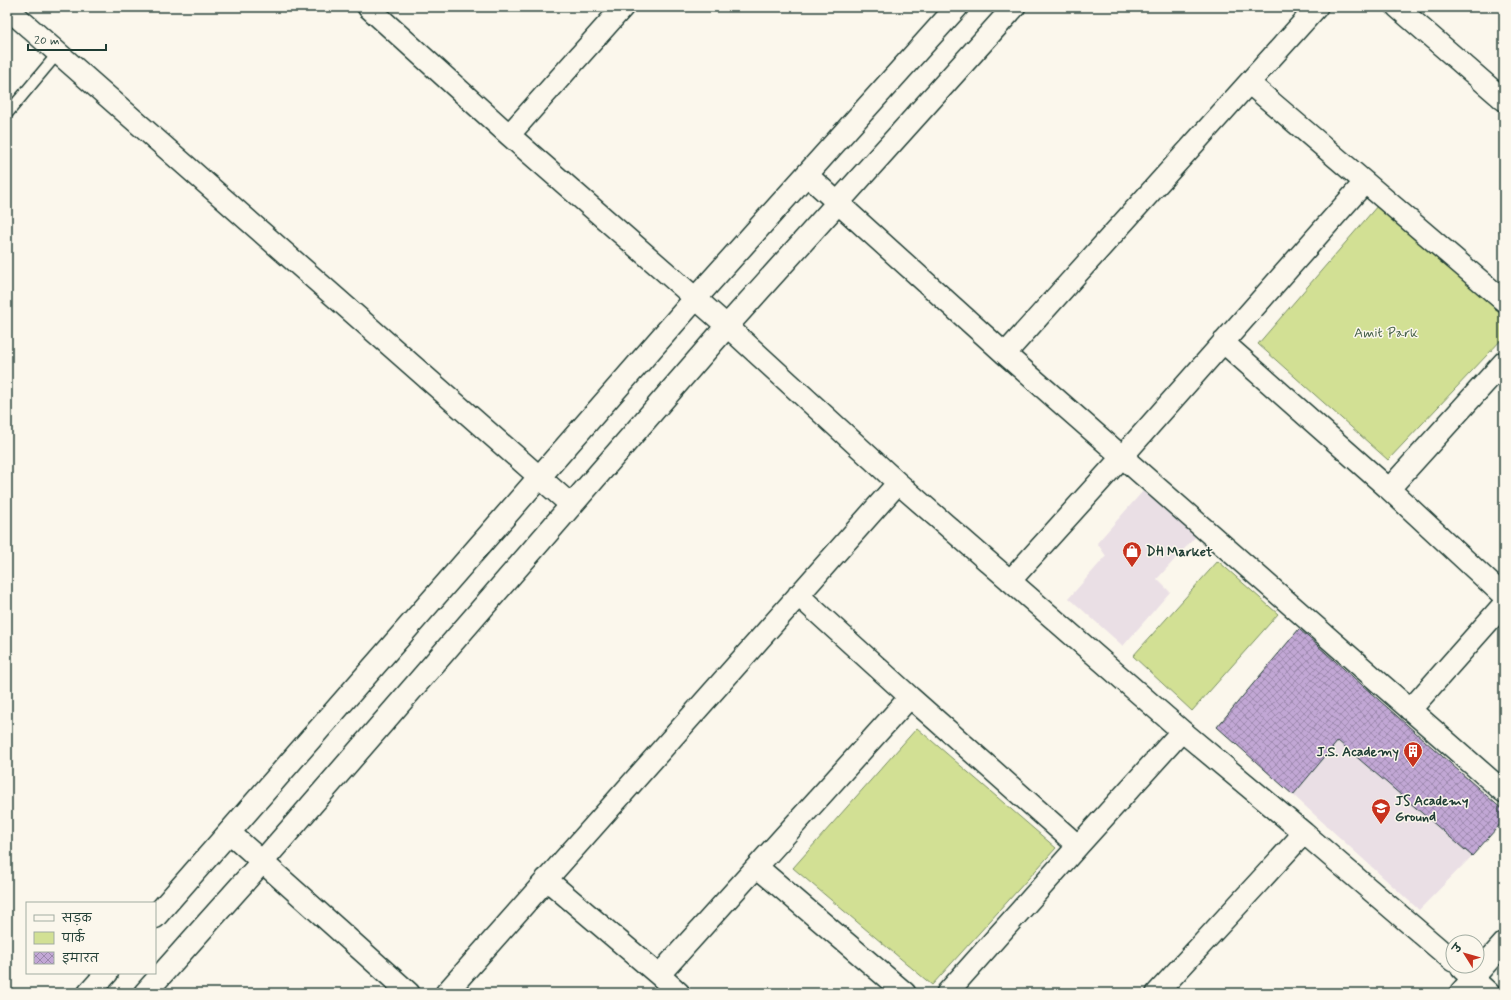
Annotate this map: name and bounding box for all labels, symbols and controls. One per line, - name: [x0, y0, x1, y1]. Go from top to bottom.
- scale bar: [28, 26, 106, 52]
- text: 20 m: [34, 33, 60, 49]
- park label: Amit Park: [1354, 324, 1418, 342]
- shop icon: DH Market: [1121, 540, 1143, 568]
- place label: DH Market: [1146, 543, 1213, 561]
- building icon: J.S. Academy: [1402, 740, 1424, 768]
- place label: J.S. Academy: [1317, 743, 1399, 761]
- place label: JS Academy Ground: [1395, 792, 1469, 826]
- school or university icon: JS Academy Ground: [1370, 797, 1392, 825]
- legend: [26, 902, 156, 974]
- text: सड़क: [61, 911, 93, 927]
- text: पार्क: [61, 928, 86, 947]
- north arrow: [1445, 934, 1485, 974]
- text: उ: [1449, 940, 1467, 957]
- text: इमारत: [62, 951, 100, 967]

